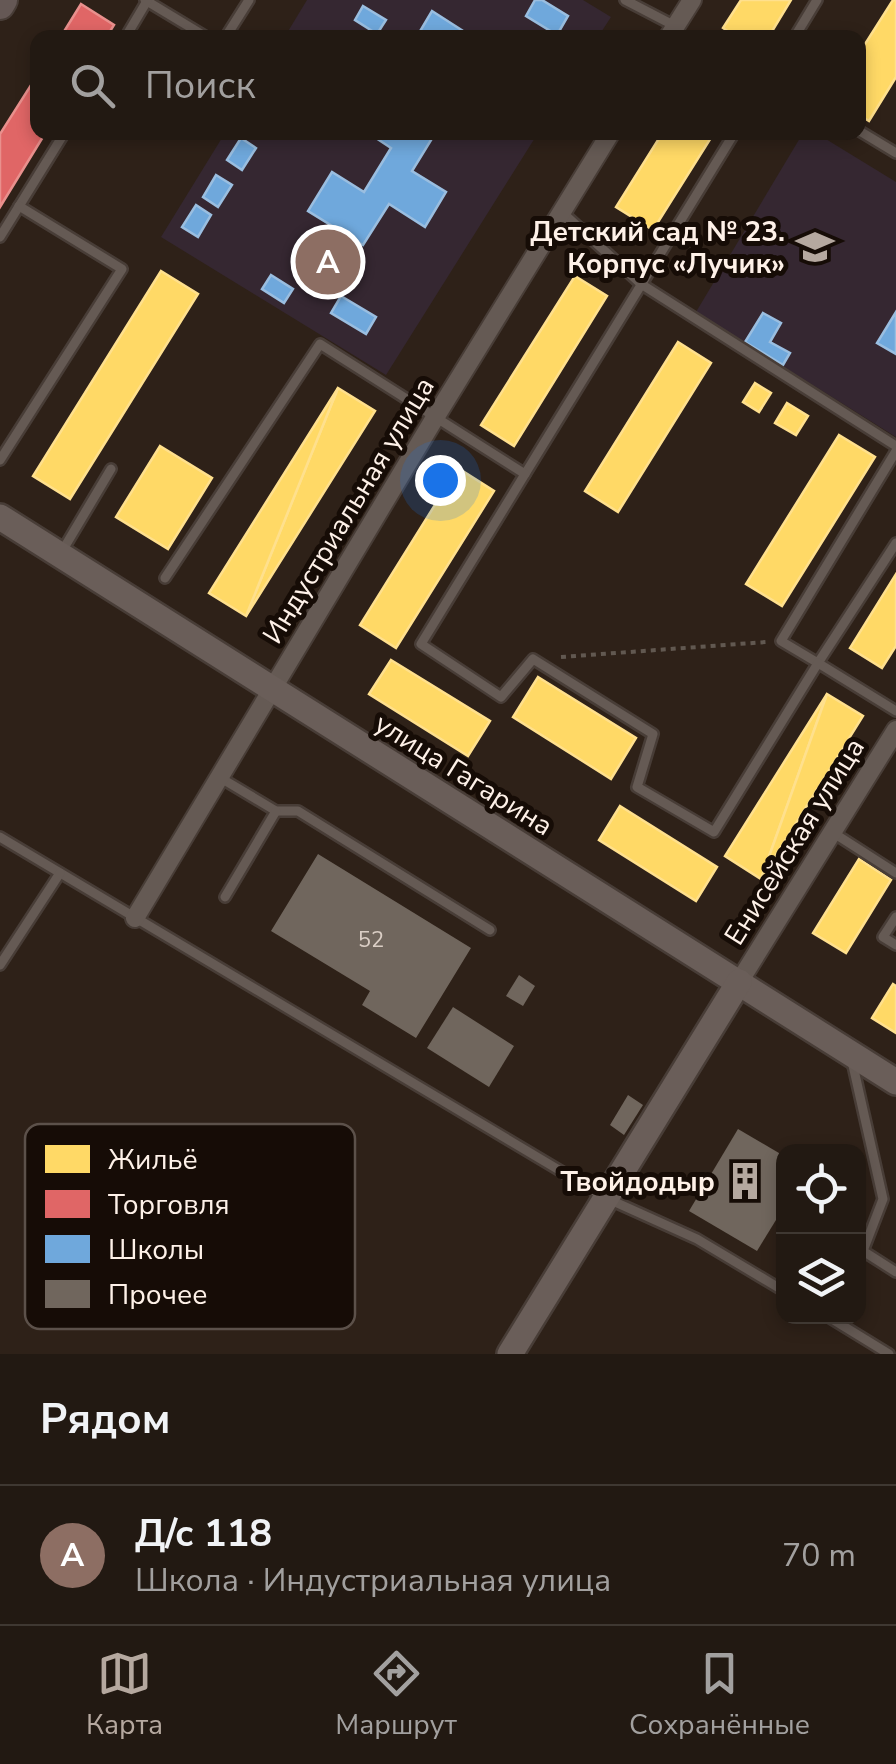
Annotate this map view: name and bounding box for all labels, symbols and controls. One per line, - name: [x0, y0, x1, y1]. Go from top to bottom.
- search box: [30, 30, 866, 140]
- icon: search: [65, 58, 120, 113]
- text: Поиск: [145, 60, 255, 111]
- place label: Детский сад № 23. Корпус «Лучик»: [530, 213, 785, 283]
- pin: A: [296, 224, 360, 300]
- school or university icon: Детский сад № 23. Корпус «Лучик»: [794, 226, 836, 268]
- street label: Индустриальная улица: [254, 370, 444, 651]
- your location: [415, 455, 466, 506]
- street label: улица Гагарина: [367, 705, 560, 845]
- street label: Енисейская улица: [716, 731, 874, 952]
- house number: 52: [358, 925, 384, 955]
- legend: [25, 1124, 355, 1329]
- text: Жильё: [108, 1141, 198, 1179]
- map controls: [776, 1144, 866, 1324]
- button: locate: [776, 1144, 866, 1234]
- building icon: Твойдодыр: [724, 1160, 766, 1202]
- place label: Твойдодыр: [560, 1163, 715, 1201]
- text: Торговля: [108, 1186, 230, 1224]
- text: Школы: [108, 1231, 204, 1269]
- button: layers: [776, 1234, 866, 1324]
- text: Прочее: [108, 1276, 207, 1314]
- text: Рядом: [40, 1391, 170, 1448]
- text: Д/с 118: [135, 1508, 272, 1559]
- text: A: [61, 1534, 84, 1577]
- text: 70 m: [782, 1534, 856, 1577]
- text: Школа · Индустриальная улица: [135, 1559, 611, 1602]
- tab: Карта: [86, 1646, 163, 1744]
- tab: Маршрут: [335, 1646, 457, 1744]
- tab: Сохранённые: [629, 1646, 810, 1744]

